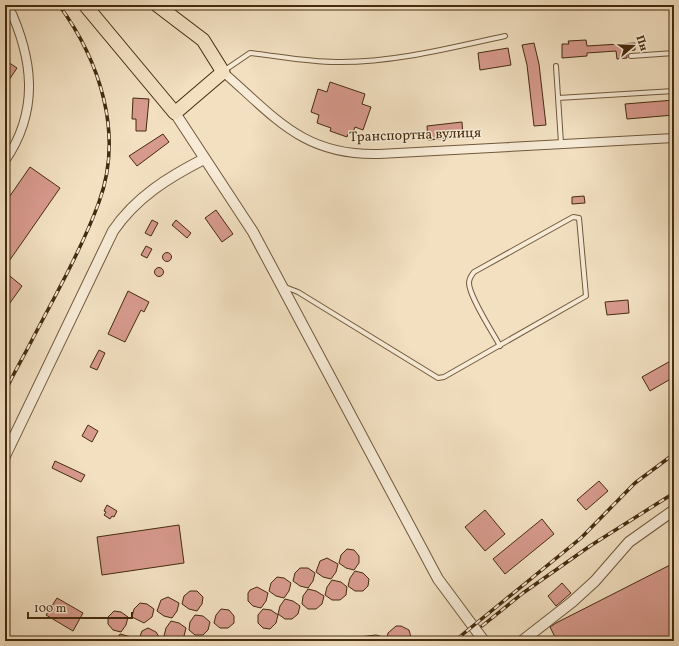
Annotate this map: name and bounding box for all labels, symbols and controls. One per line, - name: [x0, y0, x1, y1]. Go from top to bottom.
- north arrow: [613, 26, 653, 66]
- text: Пн: [631, 33, 651, 53]
- street label: Транспортна вулиця: [349, 124, 481, 147]
- scale bar: [28, 594, 132, 620]
- text: 100 m: [34, 601, 67, 617]

